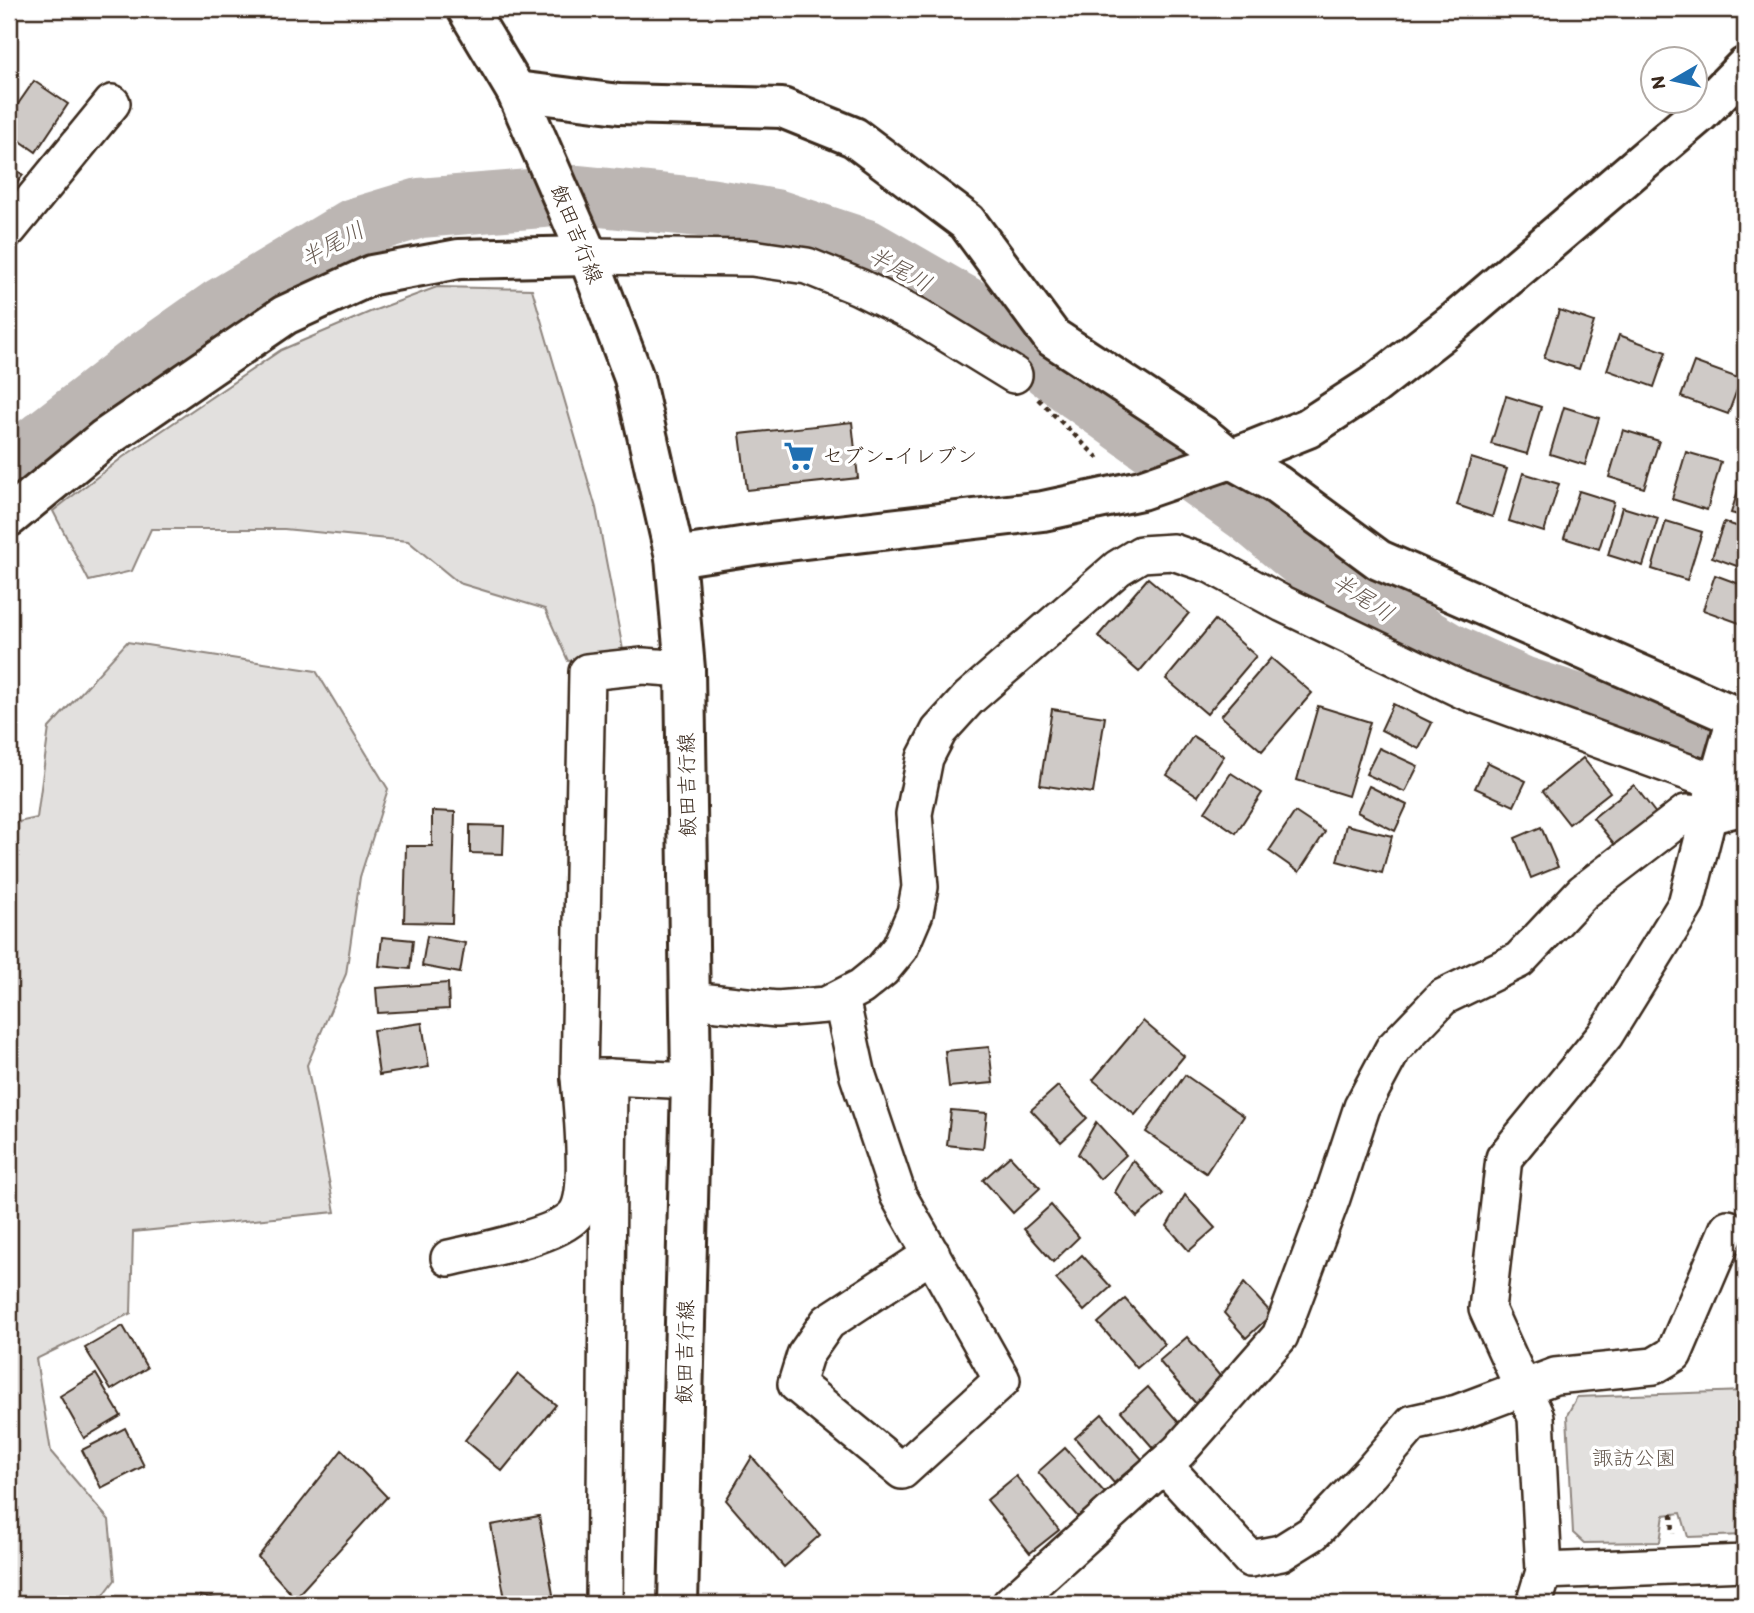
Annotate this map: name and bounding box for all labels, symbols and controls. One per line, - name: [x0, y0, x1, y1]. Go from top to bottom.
- north arrow: [1638, 46, 1708, 116]
- text: N: [1645, 74, 1670, 91]
- street label: 飯田吉行線: [546, 180, 609, 287]
- water label: 半尾川: [295, 215, 369, 273]
- water label: 半尾川: [863, 240, 937, 298]
- supermarket icon: セブン-イレブン: [782, 439, 816, 473]
- place label: セブン-イレブン: [822, 443, 977, 468]
- water label: 半尾川: [1326, 566, 1400, 628]
- street label: 飯田吉行線: [673, 732, 700, 838]
- street label: 飯田吉行線: [671, 1299, 698, 1405]
- park label: 諏訪公園: [1592, 1445, 1676, 1470]

